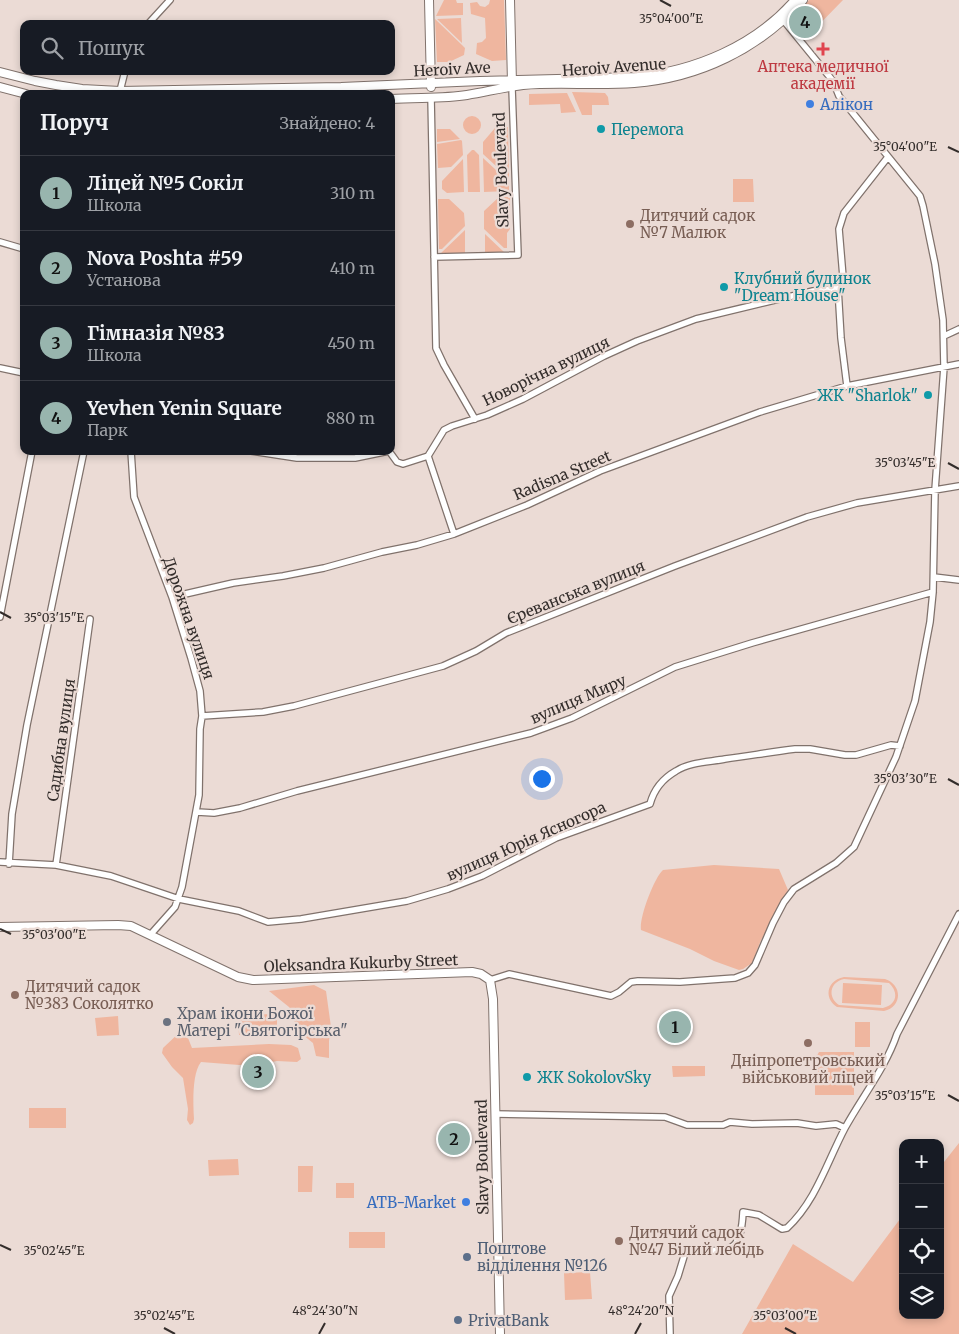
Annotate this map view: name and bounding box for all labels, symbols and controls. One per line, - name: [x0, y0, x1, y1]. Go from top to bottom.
- pin: 4: [789, 3, 821, 41]
- text: 35°04'00"E: [639, 11, 703, 26]
- search box: [20, 20, 395, 75]
- icon: search: [38, 34, 66, 62]
- text: Пошук: [78, 36, 145, 60]
- marker: Аптека медичної академії: [817, 43, 829, 55]
- street label: Heroiv Avenue: [561, 54, 667, 80]
- street label: Heroiv Ave: [413, 57, 491, 81]
- place label: Аптека медичної академії: [756, 57, 889, 93]
- place label: Алікон: [819, 95, 873, 114]
- marker: Алікон: [804, 98, 816, 110]
- text: Поруч: [40, 109, 109, 136]
- street label: Slavy Boulevard: [489, 112, 513, 228]
- text: Знайдено: 4: [279, 113, 375, 133]
- place label: Перемога: [611, 120, 684, 139]
- marker: Перемога: [595, 123, 607, 135]
- text: 35°04'00"E: [873, 139, 937, 154]
- text: Ліцей №5 Сокіл: [87, 171, 244, 195]
- text: 1: [52, 183, 60, 203]
- text: 310 m: [330, 183, 375, 203]
- text: Школа: [87, 195, 142, 215]
- place label: Дитячий садок №7 Малюк: [640, 206, 756, 242]
- marker: Дитячий садок №7 Малюк: [624, 218, 636, 230]
- text: Nova Poshta #59: [87, 246, 243, 270]
- text: 2: [51, 258, 61, 278]
- text: 410 m: [330, 258, 375, 278]
- place label: Клубний будинок "Dream House": [734, 269, 872, 305]
- text: Установа: [87, 270, 161, 290]
- marker: Клубний будинок "Dream House": [718, 281, 730, 293]
- text: Гімназія №83: [87, 321, 225, 345]
- street label: Новорічна вулиця: [479, 332, 613, 410]
- text: 3: [51, 333, 61, 353]
- text: 450 m: [327, 333, 375, 353]
- text: Школа: [87, 345, 142, 365]
- place label: ЖК "Sharlok": [817, 386, 918, 405]
- marker: ЖК "Sharlok": [922, 389, 934, 401]
- text: Yevhen Yenin Square: [87, 396, 282, 420]
- text: 4: [51, 408, 61, 428]
- text: 880 m: [326, 408, 375, 428]
- text: Парк: [87, 420, 128, 440]
- street label: Radisna Street: [510, 446, 614, 504]
- text: 35°03'45"E: [875, 455, 936, 470]
- street label: Дорожна вулиця: [159, 554, 219, 682]
- street label: Єреванська вулиця: [504, 556, 648, 628]
- text: 35°03'15"E: [24, 610, 85, 625]
- street label: вулиця Миру: [527, 670, 629, 728]
- street label: Садибна вулиця: [43, 677, 79, 803]
- your location: [529, 766, 555, 792]
- text: 35°03'30"E: [873, 771, 937, 786]
- street label: вулиця Юрія Ясногора: [443, 797, 609, 885]
- text: 35°03'00"E: [22, 927, 86, 942]
- street label: Oleksandra Kukurby Street: [264, 950, 459, 976]
- place label: Дитячий садок №383 Соколятко: [25, 977, 154, 1013]
- marker: Дитячий садок №383 Соколятко: [9, 989, 21, 1001]
- place label: Храм ікони Божої Матері "Святогірська": [177, 1004, 348, 1040]
- pin: 1: [659, 1008, 691, 1046]
- marker: Храм ікони Божої Матері "Святогірська": [161, 1016, 173, 1028]
- marker: Дніпропетровський військовий ліцей: [802, 1037, 814, 1049]
- place label: Дніпропетровський військовий ліцей: [731, 1051, 885, 1087]
- pin: 3: [242, 1053, 274, 1091]
- place label: ЖК SokolovSky: [537, 1068, 652, 1087]
- marker: ЖК SokolovSky: [521, 1071, 533, 1083]
- text: 35°03'15"E: [875, 1088, 936, 1103]
- street label: Slavy Boulevard: [471, 1099, 493, 1215]
- pin: 2: [438, 1120, 470, 1158]
- map controls: [899, 1139, 944, 1319]
- button: +: [899, 1139, 944, 1184]
- button: −: [899, 1184, 944, 1229]
- place label: ATB-Market: [366, 1193, 456, 1212]
- marker: ATB-Market: [460, 1196, 472, 1208]
- place label: Дитячий садок №47 Білий лебідь: [629, 1223, 764, 1259]
- button: locate: [899, 1229, 944, 1274]
- marker: Дитячий садок №47 Білий лебідь: [613, 1235, 625, 1247]
- place label: Поштове відділення №126: [477, 1239, 607, 1275]
- text: 35°02'45"E: [24, 1243, 85, 1258]
- marker: Поштове відділення №126: [461, 1251, 473, 1263]
- button: layers: [899, 1274, 944, 1319]
- text: 48°24'30"N: [292, 1303, 359, 1318]
- text: 48°24'20"N: [608, 1303, 675, 1318]
- text: 35°02'45"E: [134, 1308, 195, 1323]
- text: 35°03'00"E: [753, 1308, 817, 1323]
- place label: PrivatBank: [468, 1311, 550, 1330]
- marker: PrivatBank: [452, 1314, 464, 1326]

